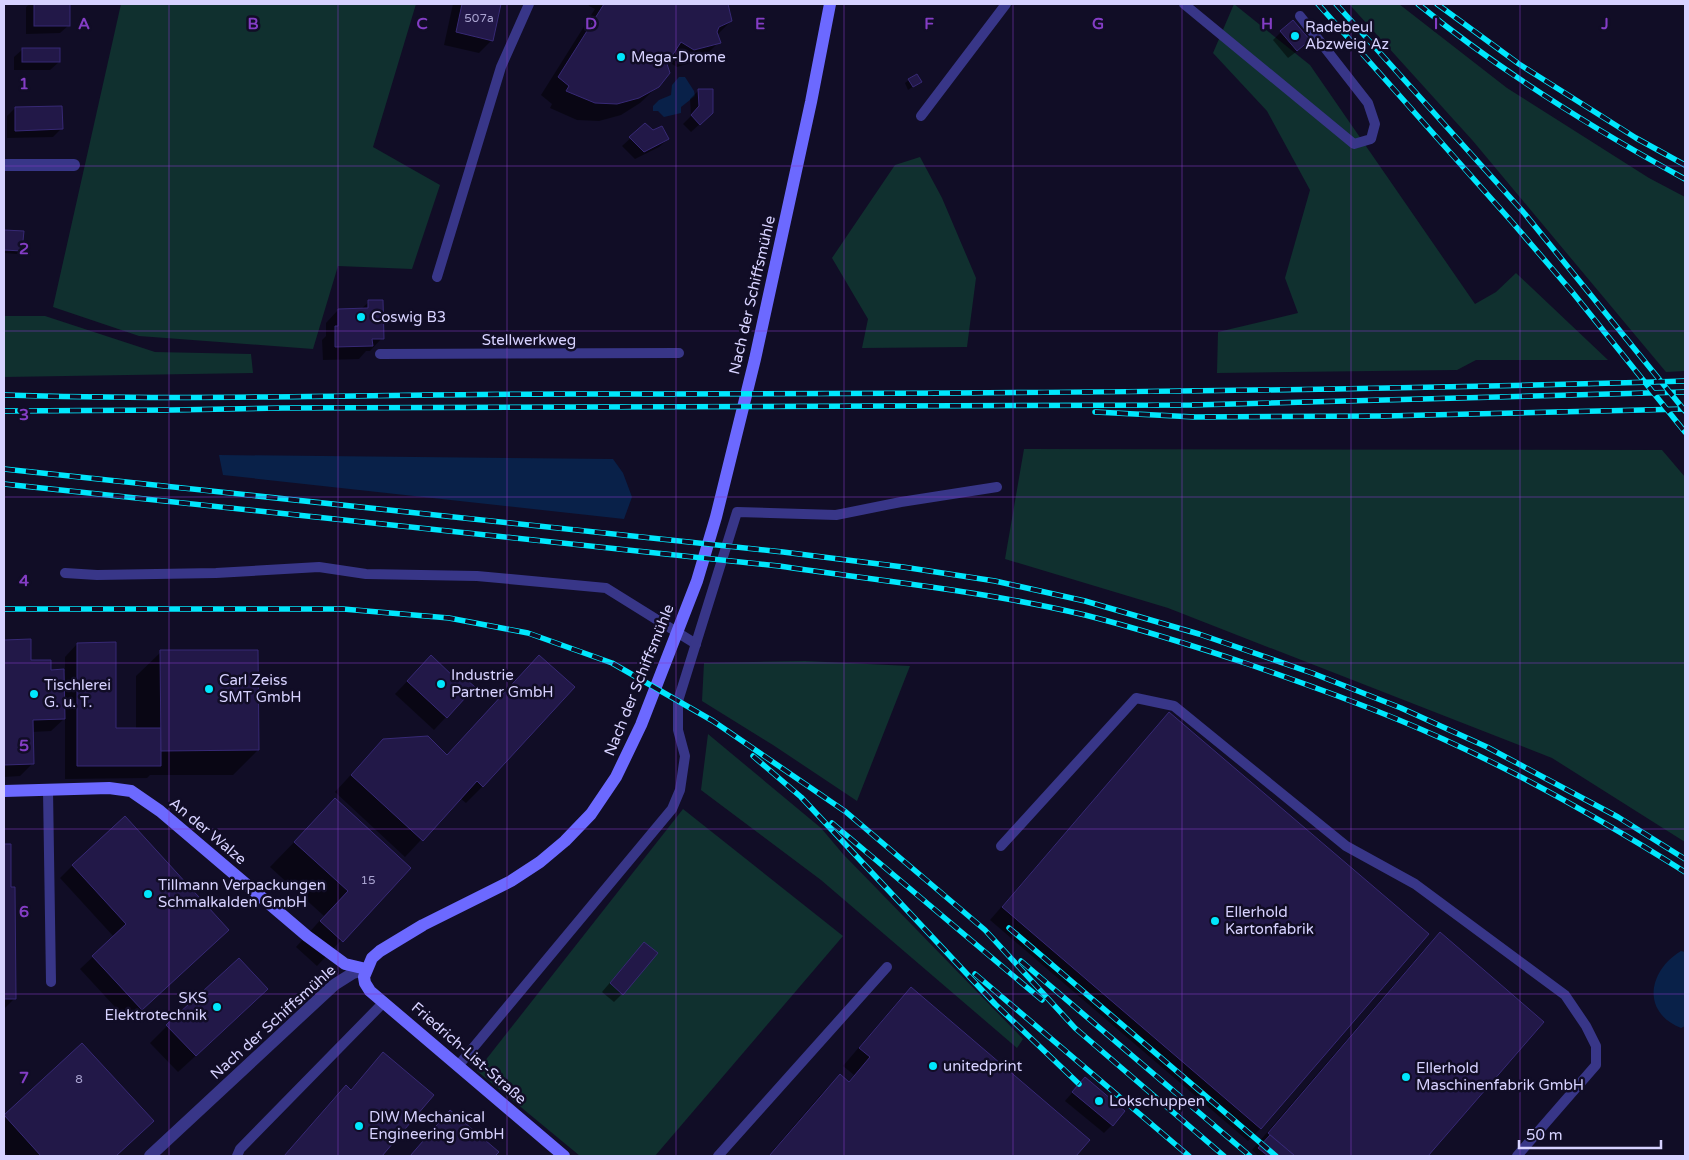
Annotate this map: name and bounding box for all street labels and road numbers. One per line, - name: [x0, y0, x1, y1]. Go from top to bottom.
- street label: Nach der Schiffsmühle: [725, 214, 779, 376]
- street label: Stellwerkweg: [482, 331, 576, 349]
- street label: Nach der Schiffsmühle: [600, 601, 678, 759]
- street label: An der Walze: [166, 794, 250, 868]
- street label: Nach der Schiffsmühle: [207, 961, 339, 1083]
- street label: Friedrich-List-Straße: [408, 998, 530, 1108]

